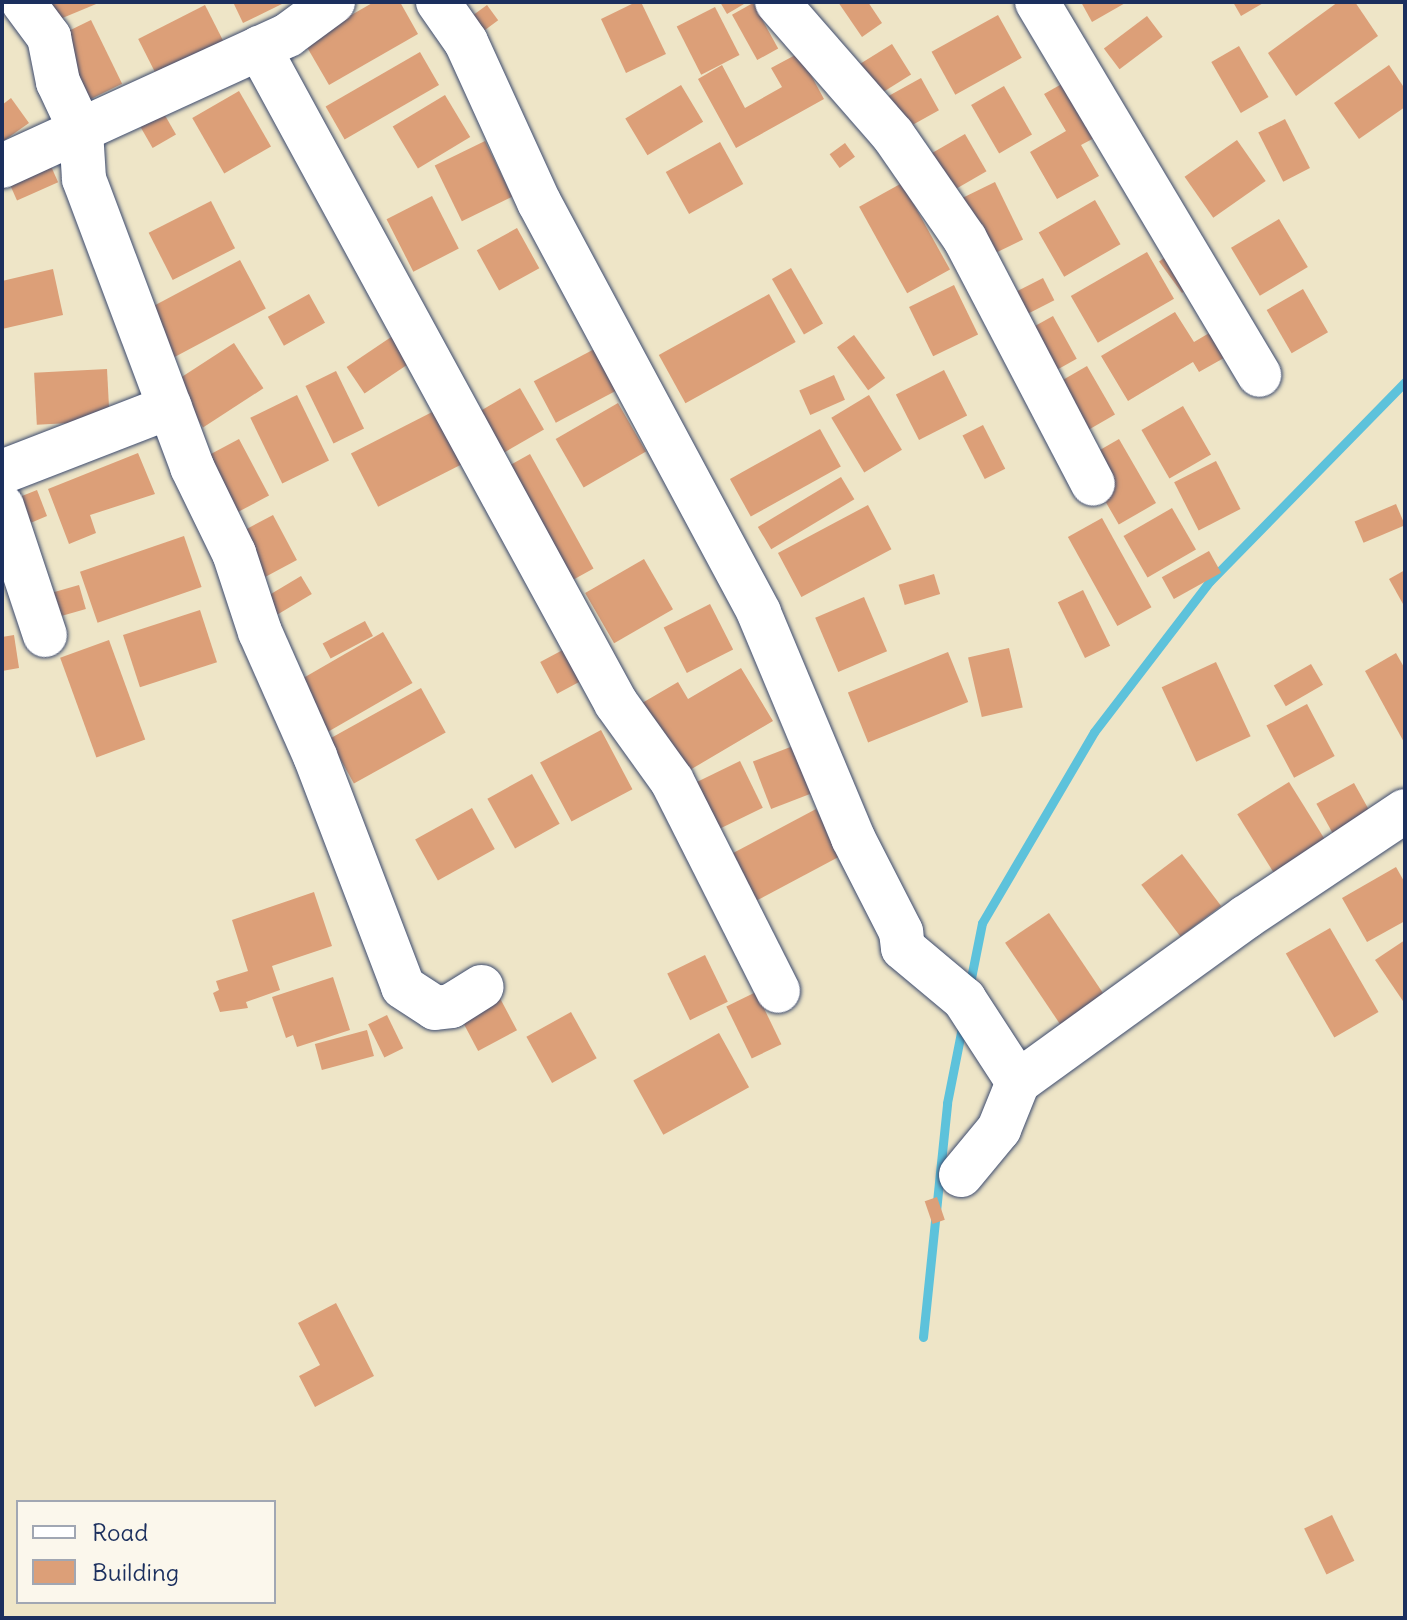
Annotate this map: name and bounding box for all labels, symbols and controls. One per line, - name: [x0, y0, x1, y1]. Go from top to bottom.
- legend: [16, 1500, 276, 1604]
- text: Road: [92, 1517, 148, 1547]
- text: Building: [92, 1557, 179, 1587]

